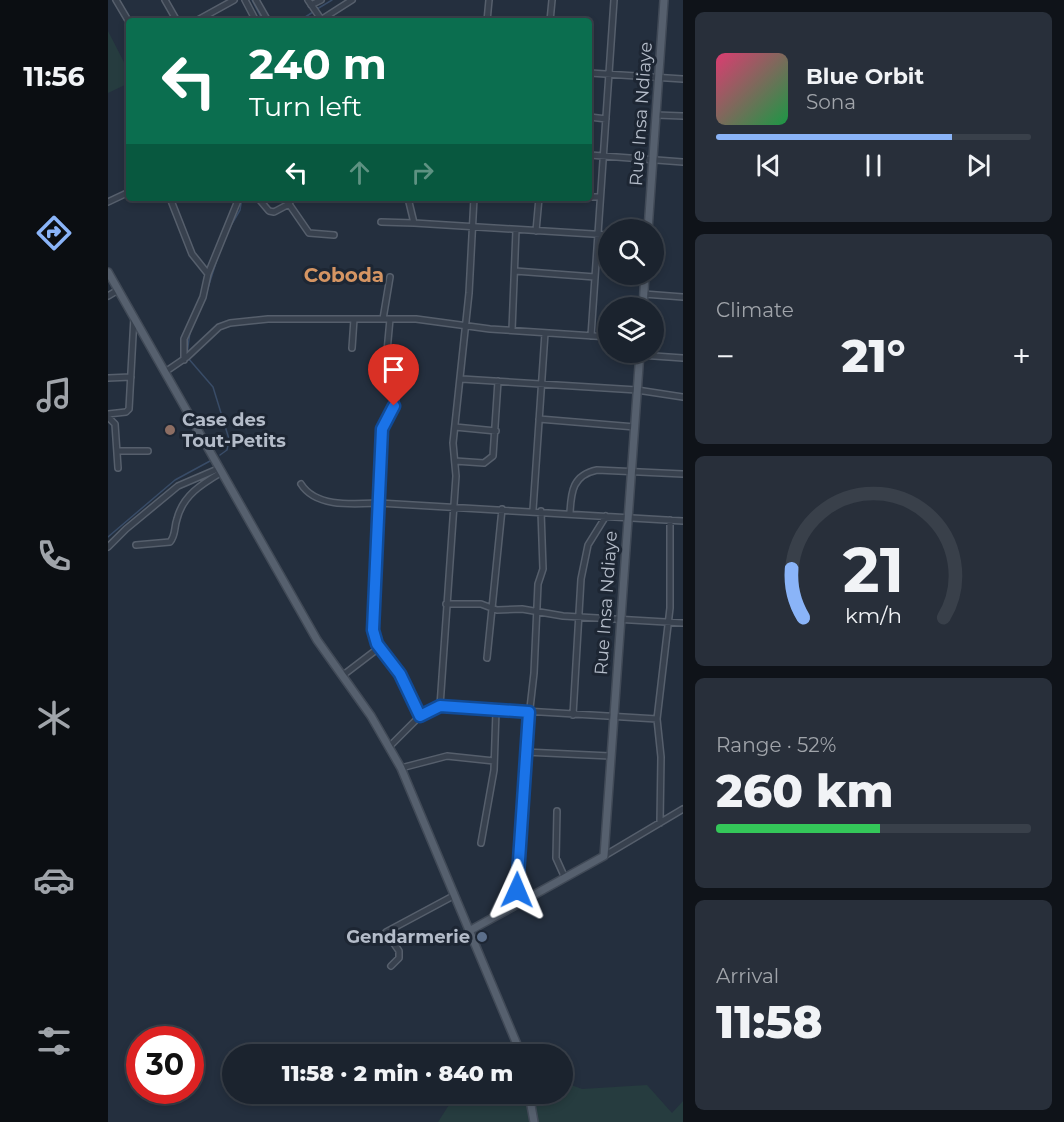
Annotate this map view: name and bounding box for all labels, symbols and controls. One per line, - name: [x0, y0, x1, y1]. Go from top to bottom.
- text: 240 m: [249, 38, 387, 90]
- street label: Rue Insa Ndiaye: [625, 41, 657, 187]
- icon: left: [150, 42, 228, 120]
- text: 11:56: [23, 60, 85, 93]
- text: Blue Orbit: [806, 63, 924, 90]
- text: Turn left: [249, 90, 362, 123]
- text: Sona: [806, 90, 856, 114]
- icon: previous: [752, 149, 785, 182]
- icon: pause: [857, 149, 890, 182]
- icon: next: [962, 149, 995, 182]
- icon: left: [280, 156, 313, 189]
- icon: ahead: [343, 156, 376, 189]
- icon: right: [406, 156, 439, 189]
- icon: directions: [33, 212, 75, 254]
- map controls: [598, 219, 664, 363]
- button: search: [598, 219, 664, 285]
- district label: Coboda: [304, 263, 384, 287]
- button: layers: [598, 297, 664, 363]
- text: Climate: [716, 298, 794, 322]
- text: 21°: [842, 328, 905, 383]
- text: −: [716, 336, 735, 376]
- text: +: [1012, 336, 1031, 376]
- pin: [368, 344, 419, 406]
- icon: arrive: [377, 353, 410, 386]
- icon: music: [33, 374, 75, 416]
- place label: Case des Tout-Petits: [182, 409, 286, 452]
- marker: Case des Tout-Petits: [163, 423, 177, 437]
- street label: Rue Insa Ndiaye: [590, 530, 622, 676]
- text: 21: [843, 532, 904, 608]
- icon: phone: [33, 535, 75, 577]
- text: km/h: [845, 602, 902, 628]
- icon: climate: [33, 697, 75, 739]
- text: Range · 52%: [716, 733, 836, 757]
- text: 260 km: [716, 763, 894, 818]
- position arrow: [485, 858, 549, 922]
- icon: car: [33, 859, 75, 901]
- place label: Gendarmerie: [346, 926, 470, 948]
- marker: Gendarmerie: [475, 930, 489, 944]
- text: Arrival: [716, 964, 779, 988]
- text: 11:58: [716, 994, 823, 1049]
- icon: filters: [33, 1020, 75, 1062]
- speed limit sign: 30: [126, 1026, 204, 1104]
- text: 11:58 · 2 min · 840 m: [282, 1060, 513, 1087]

